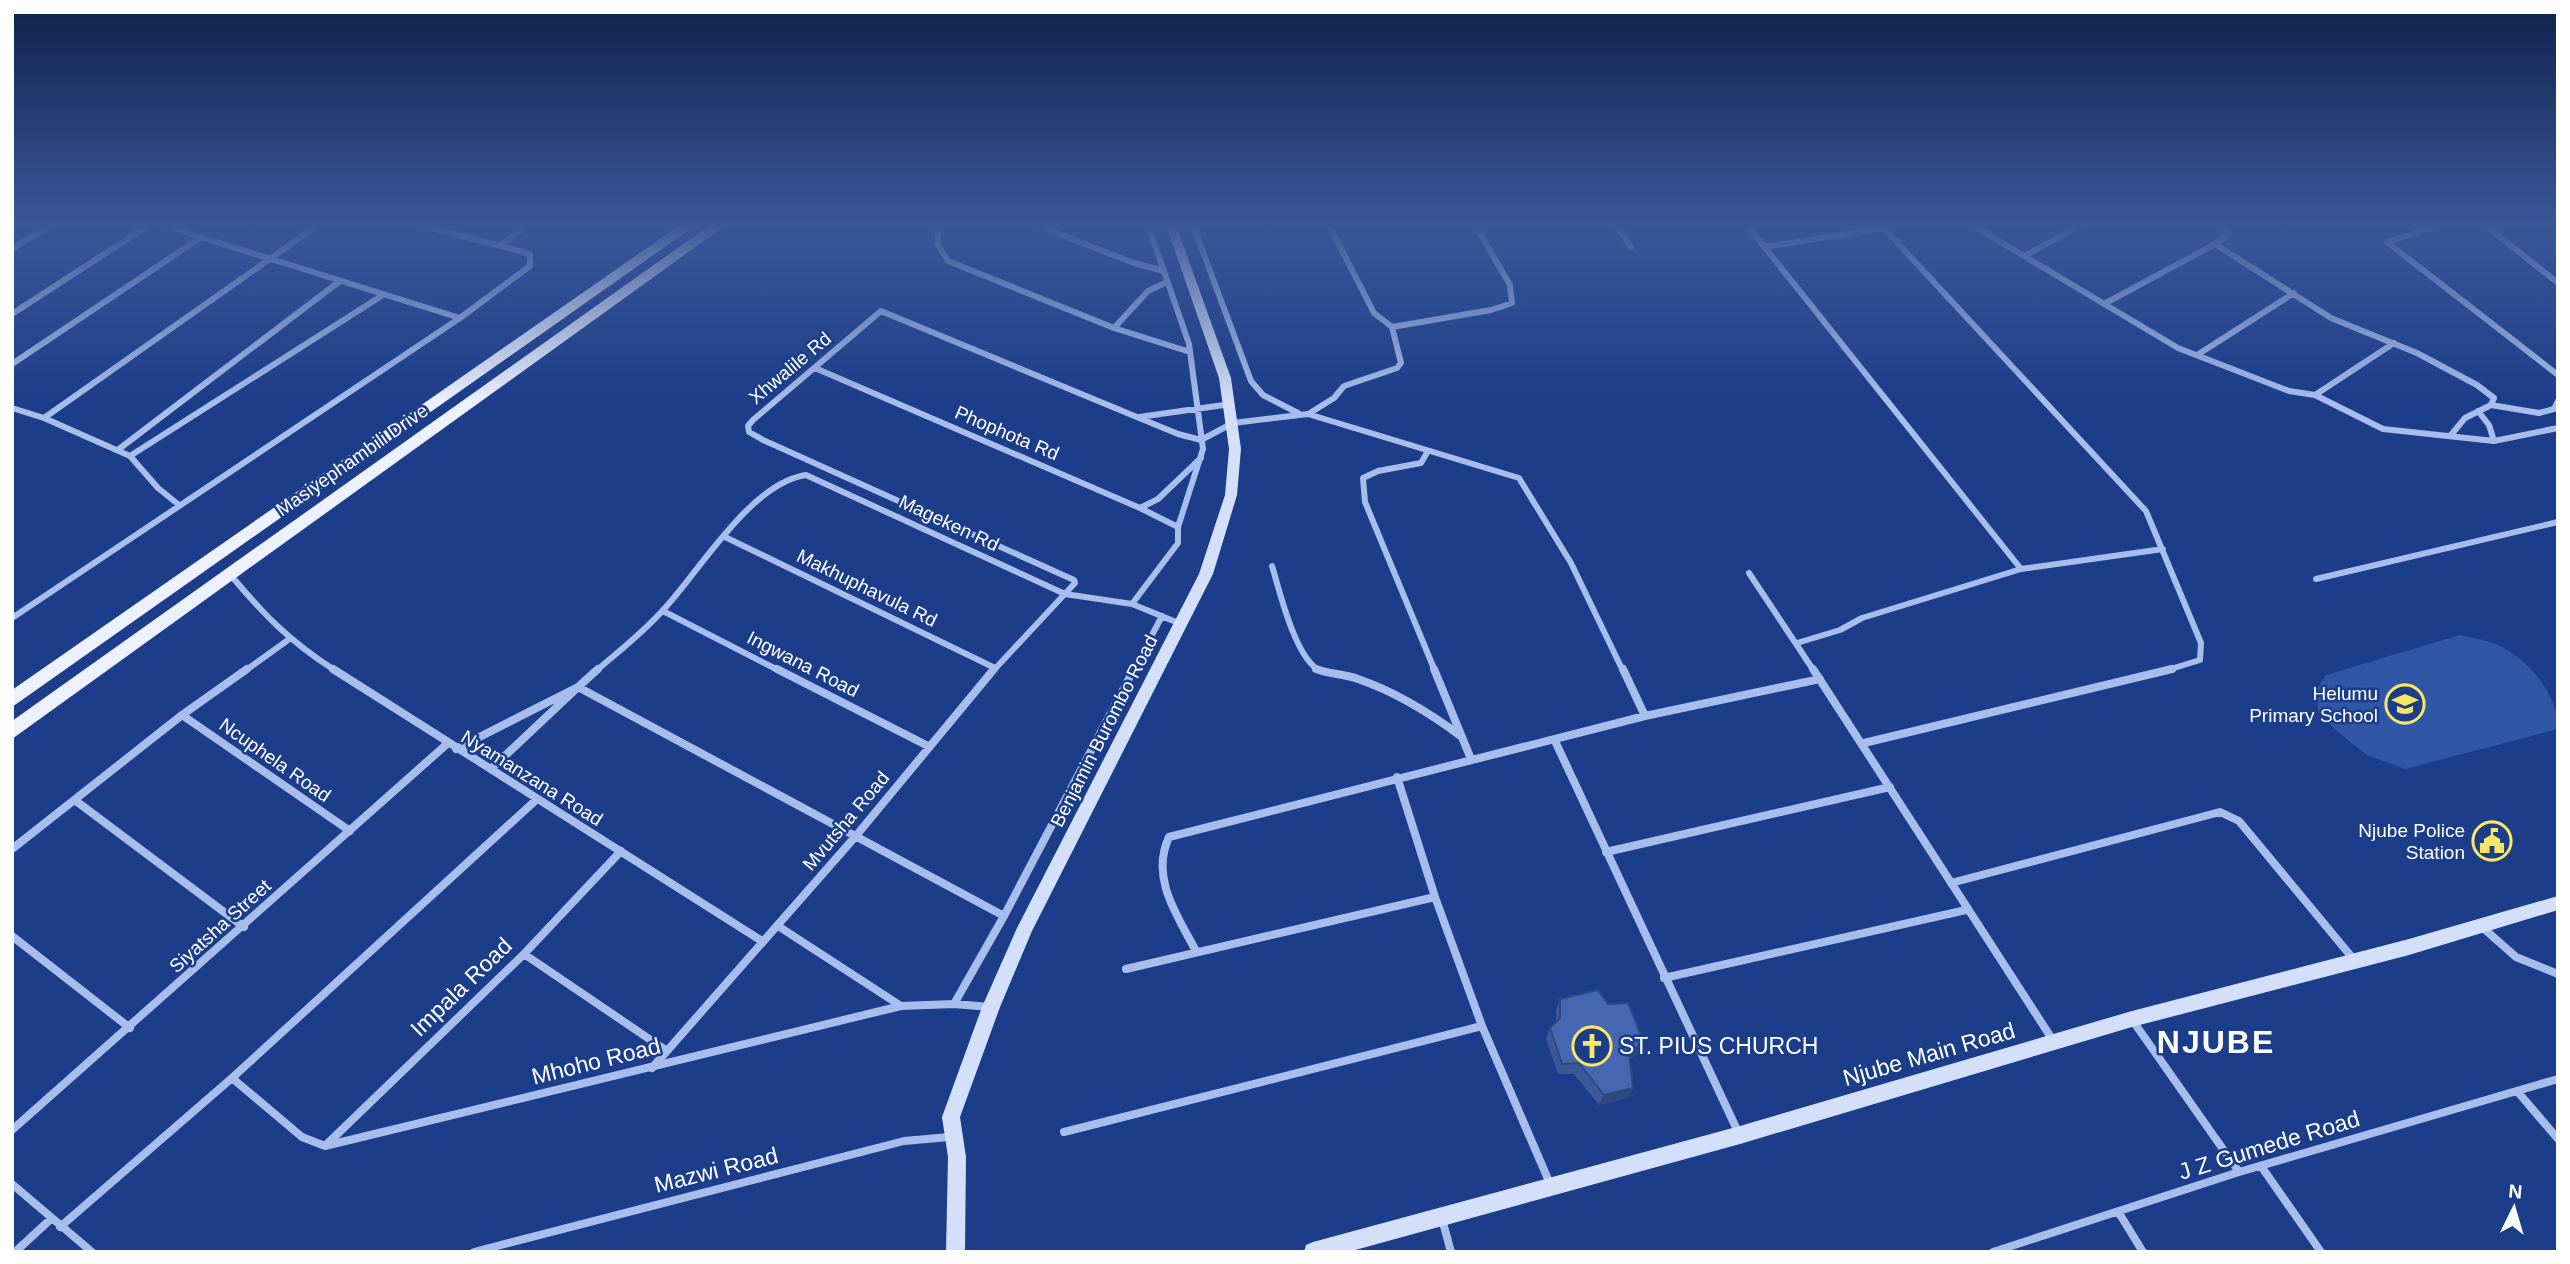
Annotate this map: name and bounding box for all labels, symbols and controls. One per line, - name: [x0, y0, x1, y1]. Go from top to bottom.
- street label: Xhwalile Rd: [745, 328, 835, 408]
- street label: Masiyephambili Drive: [272, 400, 432, 520]
- street label: Phophota Rd: [952, 402, 1062, 464]
- street label: Mageken Rd: [896, 491, 1002, 555]
- street label: Makhuphavula Rd: [794, 545, 940, 631]
- street label: Ingwana Road: [744, 627, 862, 701]
- street label: Benjamin Burombo Road: [1046, 632, 1162, 830]
- place label: Helumu Primary School: [2249, 683, 2378, 726]
- school or university icon: Helumu Primary School: [2384, 683, 2426, 725]
- street label: Ncuphela Road: [215, 714, 335, 806]
- street label: Nyamanzana Road: [457, 726, 607, 830]
- street label: Mvutsha Road: [799, 767, 893, 875]
- place label: Njube Police Station: [2358, 820, 2465, 863]
- public building icon: Njube Police Station: [2471, 820, 2513, 862]
- street label: Siyatsha Street: [165, 875, 275, 977]
- street label: Impala Road: [405, 932, 517, 1042]
- street label: Njube Main Road: [1840, 1017, 2018, 1091]
- district label: NJUBE: [2157, 1024, 2275, 1060]
- church icon: ST. PIUS CHURCH: [1571, 1025, 1613, 1067]
- street label: Mhoho Road: [529, 1032, 663, 1090]
- place label: ST. PIUS CHURCH: [1619, 1033, 1818, 1059]
- street label: J Z Gumede Road: [2175, 1105, 2363, 1185]
- street label: Mazwi Road: [651, 1142, 781, 1198]
- north arrow: [2479, 1173, 2549, 1243]
- text: N: [2508, 1181, 2523, 1203]

